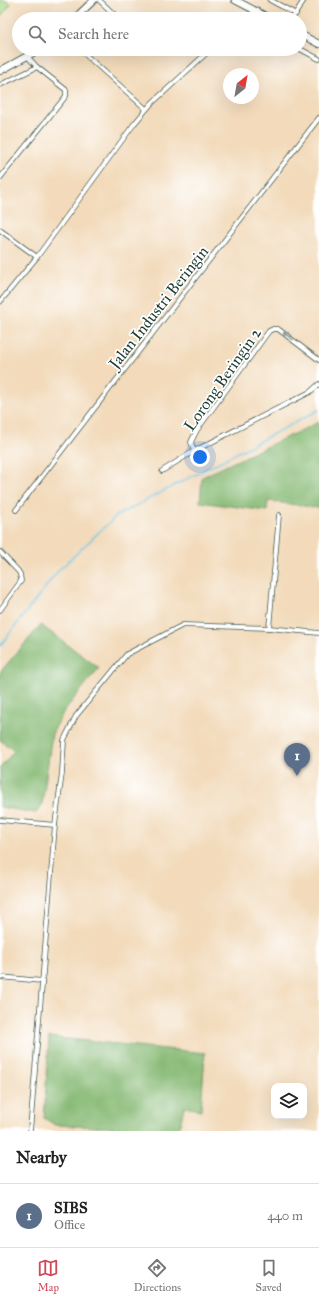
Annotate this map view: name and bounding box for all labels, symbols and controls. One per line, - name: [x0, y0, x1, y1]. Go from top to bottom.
- search box: [12, 12, 307, 56]
- icon: search: [26, 23, 48, 45]
- text: Search here: [58, 25, 129, 43]
- north arrow: [223, 68, 259, 104]
- street label: Jalan Industri Beringin: [103, 242, 213, 375]
- street label: Lorong Beringin 2: [180, 324, 266, 435]
- one-way arrow: [282, 332, 293, 340]
- your location: [190, 447, 210, 467]
- pin: 1: [284, 743, 310, 776]
- map controls: [271, 1083, 307, 1119]
- button: layers: [271, 1083, 307, 1119]
- text: Nearby: [16, 1147, 67, 1168]
- text: SIBS: [54, 1199, 88, 1217]
- text: 1: [26, 1208, 32, 1224]
- text: 440 m: [267, 1208, 303, 1224]
- text: Office: [54, 1217, 85, 1233]
- tab: Map: [37, 1257, 59, 1294]
- tab: Directions: [134, 1257, 181, 1294]
- tab: Saved: [256, 1257, 282, 1294]

